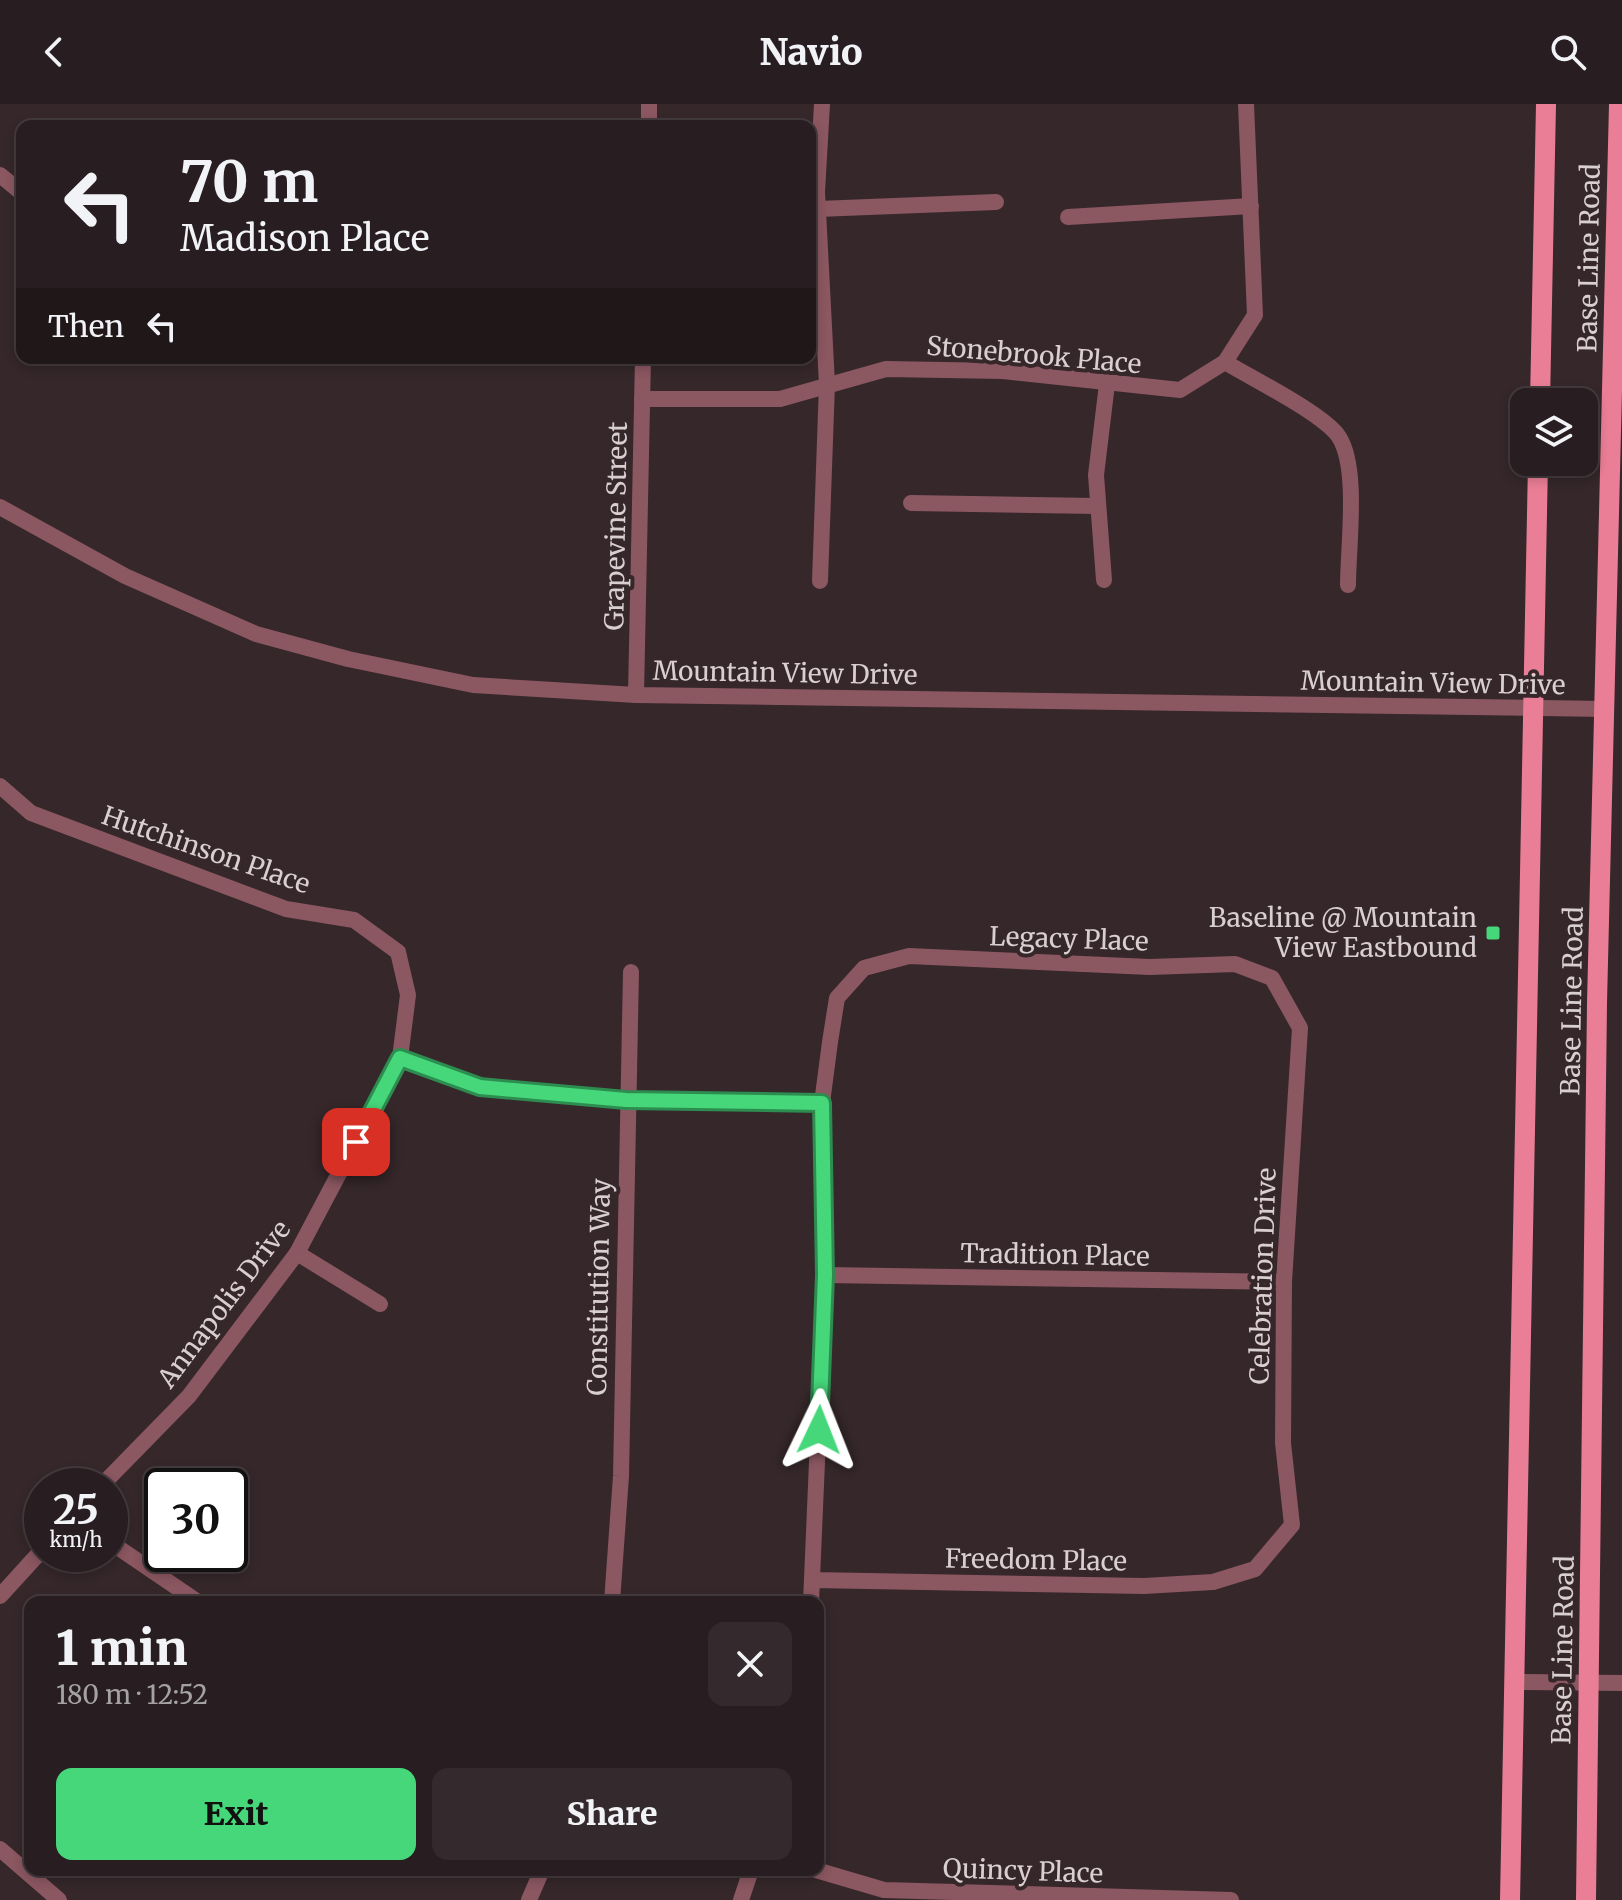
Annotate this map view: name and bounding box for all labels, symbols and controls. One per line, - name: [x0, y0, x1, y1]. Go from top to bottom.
- icon: back: [32, 30, 76, 74]
- text: Navio: [759, 30, 863, 75]
- icon: search: [1546, 30, 1590, 74]
- text: 70 m: [180, 147, 318, 217]
- icon: left: [48, 152, 152, 256]
- street label: Base Line Road: [1570, 163, 1607, 353]
- text: Madison Place: [180, 216, 430, 261]
- icon: left: [140, 304, 184, 348]
- text: Then: [48, 307, 124, 345]
- street label: Stonebrook Place: [925, 329, 1143, 380]
- map controls: [1510, 388, 1598, 476]
- button: layers: [1510, 388, 1598, 476]
- street label: Grapevine Street: [597, 421, 634, 631]
- street label: Mountain View Drive: [652, 654, 918, 691]
- street label: Mountain View Drive: [1300, 664, 1566, 701]
- street label: Hutchinson Place: [98, 798, 315, 901]
- place label: Baseline @ Mountain View Eastbound: [1209, 901, 1477, 964]
- street label: Base Line Road: [1553, 906, 1590, 1096]
- street label: Legacy Place: [989, 919, 1149, 958]
- marker: Baseline @ Mountain View Eastbound: [1484, 924, 1502, 942]
- pin: [322, 1108, 390, 1176]
- icon: arrive: [334, 1120, 378, 1164]
- street label: Celebration Drive: [1242, 1167, 1283, 1385]
- street label: Constitution Way: [580, 1177, 617, 1396]
- street label: Annapolis Drive: [149, 1213, 297, 1395]
- street label: Tradition Place: [960, 1236, 1150, 1273]
- position arrow: [777, 1388, 861, 1472]
- speed limit sign: 30: [144, 1468, 248, 1572]
- text: 25: [53, 1485, 99, 1535]
- text: km/h: [50, 1527, 102, 1552]
- street label: Freedom Place: [945, 1541, 1127, 1578]
- street label: Base Line Road: [1544, 1555, 1581, 1745]
- text: 1 min: [56, 1618, 188, 1678]
- button: close: [708, 1622, 792, 1706]
- text: 180 m · 12:52: [56, 1678, 208, 1711]
- button: Exit: [56, 1768, 416, 1860]
- button: Share: [432, 1768, 792, 1860]
- street label: Quincy Place: [942, 1851, 1104, 1890]

